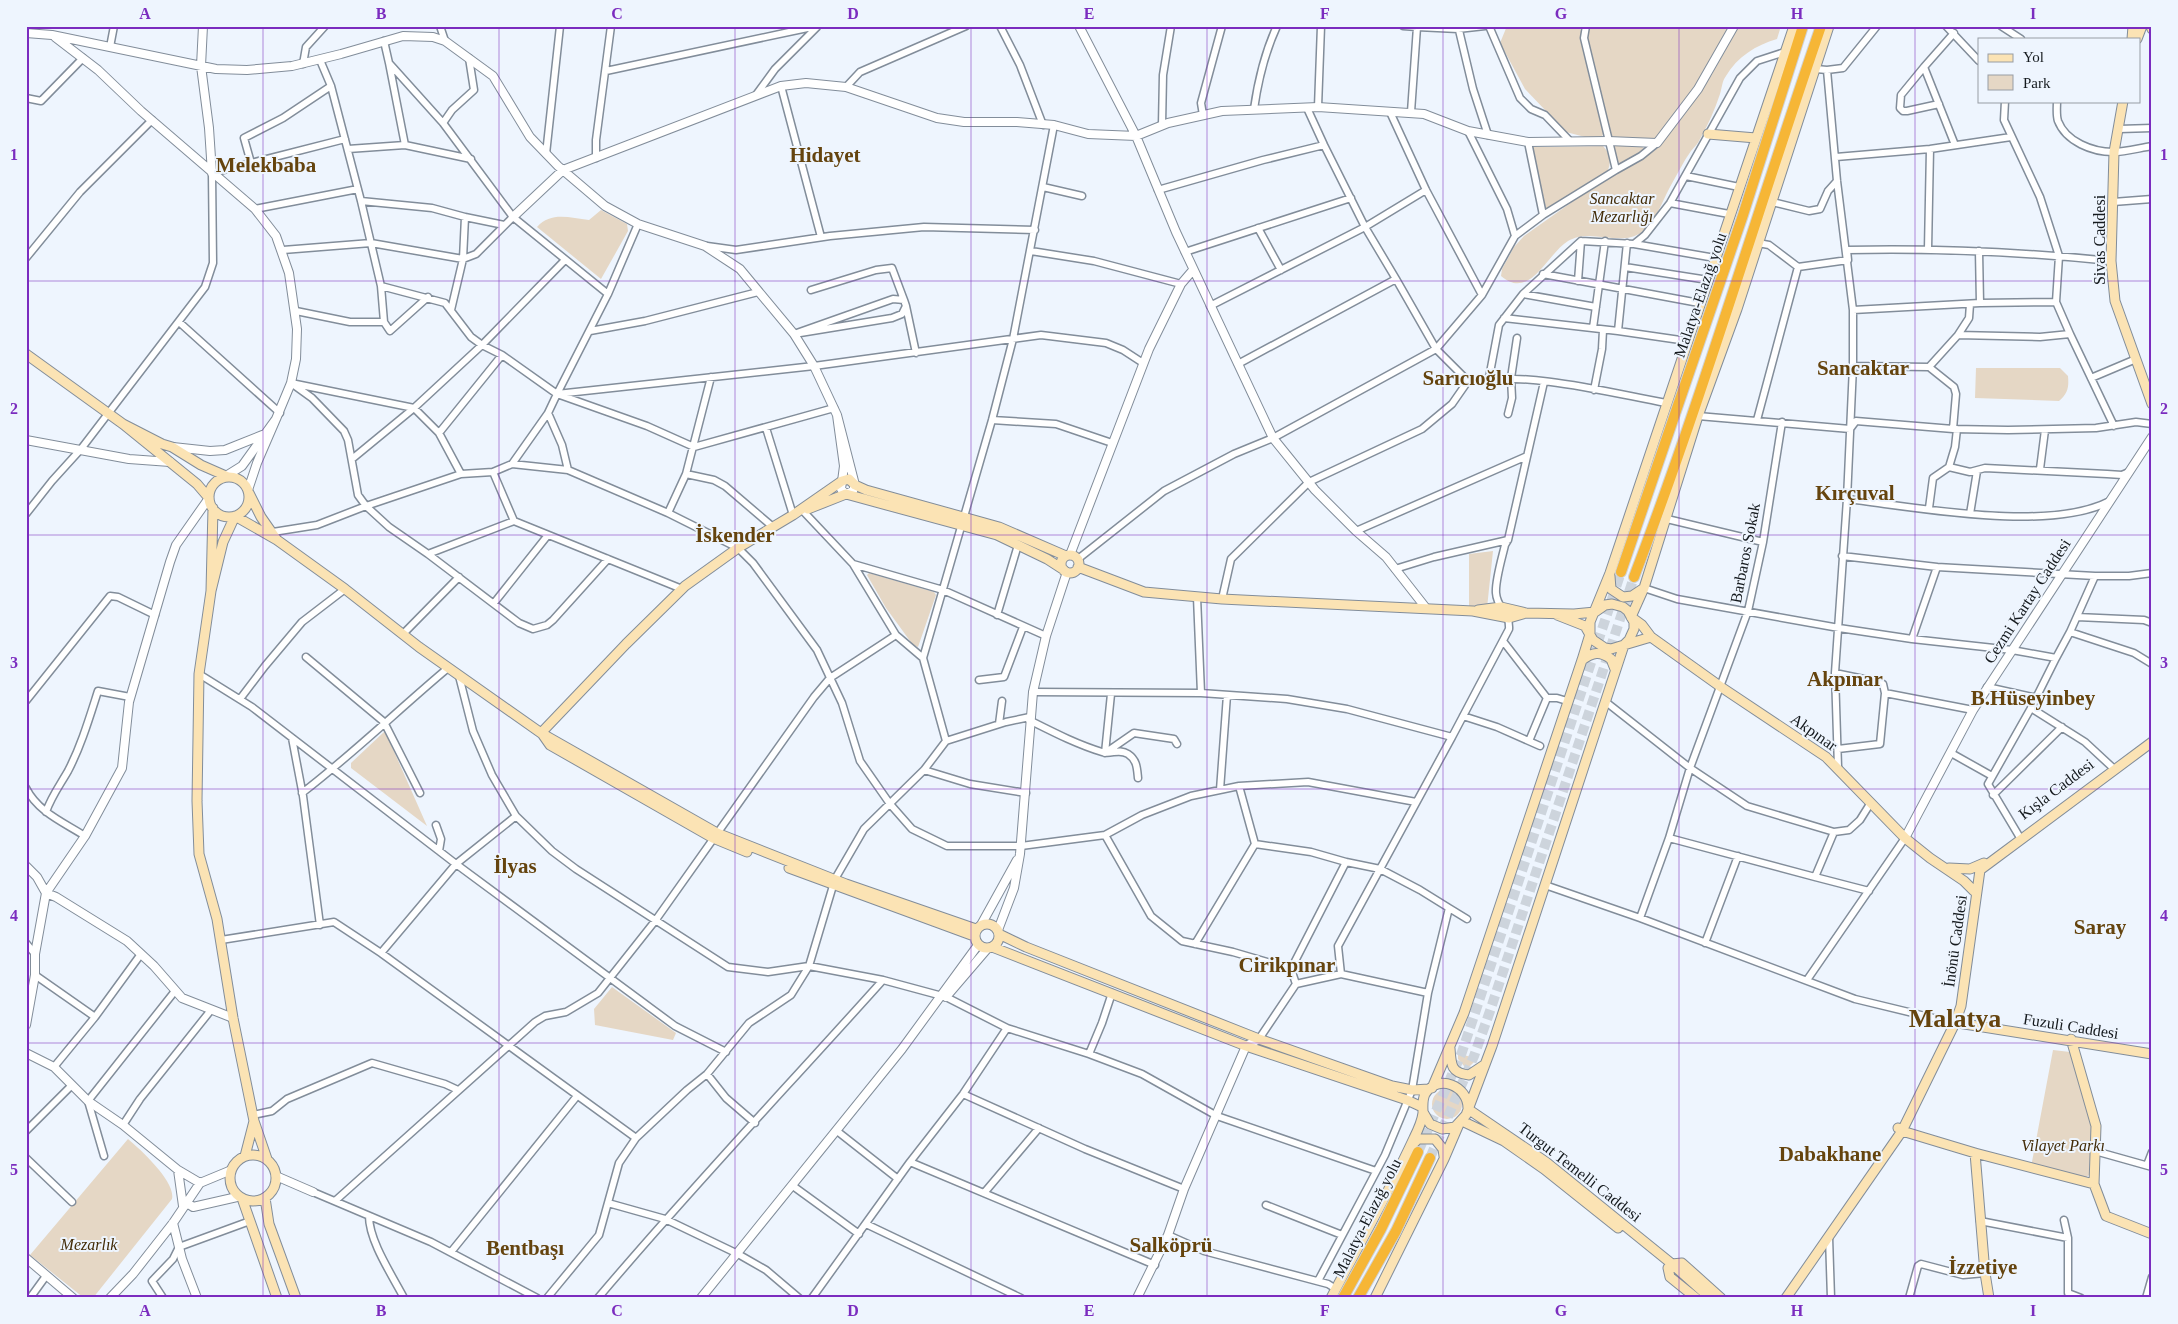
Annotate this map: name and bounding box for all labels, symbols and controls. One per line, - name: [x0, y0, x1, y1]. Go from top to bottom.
- text: A: [139, 5, 151, 22]
- text: B: [376, 5, 387, 22]
- text: C: [611, 5, 623, 22]
- text: D: [847, 5, 859, 22]
- text: E: [1084, 5, 1094, 22]
- text: F: [1320, 5, 1330, 22]
- text: G: [1555, 5, 1568, 22]
- text: H: [1791, 5, 1804, 22]
- text: I: [2030, 5, 2036, 22]
- legend: [1978, 38, 2140, 102]
- text: Yol: [2023, 49, 2044, 65]
- text: Park: [2023, 75, 2051, 91]
- district label: Hidayet: [789, 143, 861, 167]
- text: 1: [10, 146, 18, 163]
- text: 1: [2160, 146, 2168, 163]
- district label: Melekbaba: [216, 153, 317, 177]
- park label: Sancaktar Mezarlığı: [1590, 190, 1655, 226]
- street label: Sivas Caddesi: [2091, 194, 2108, 285]
- street label: Malatya-Elazığ yolu: [1671, 230, 1730, 360]
- district label: Sancaktar: [1817, 356, 1909, 380]
- district label: Sarıcıoğlu: [1422, 366, 1514, 390]
- text: 2: [10, 400, 18, 417]
- text: 2: [2160, 400, 2168, 417]
- district label: Kırçuval: [1815, 481, 1895, 505]
- street label: Barbaros Sokak: [1727, 501, 1763, 605]
- district label: İskender: [695, 523, 775, 547]
- street label: Cezmi Kartay Caddesi: [1980, 535, 2075, 667]
- text: 3: [10, 654, 18, 671]
- text: 3: [2160, 654, 2168, 671]
- district label: Akpınar: [1807, 667, 1883, 691]
- district label: B.Hüseyinbey: [1971, 686, 2096, 710]
- street label: Akpınar: [1787, 710, 1841, 755]
- street label: Kışla Caddesi: [2015, 755, 2098, 823]
- district label: İlyas: [493, 854, 537, 878]
- street label: İnönü Caddesi: [1940, 893, 1970, 988]
- text: 4: [10, 907, 18, 924]
- text: 4: [2160, 907, 2168, 924]
- district label: Saray: [2074, 915, 2127, 939]
- district label: Cirikpınar: [1239, 953, 1335, 977]
- district label: Malatya: [1909, 1004, 2001, 1033]
- street label: Fuzuli Caddesi: [2022, 1010, 2121, 1042]
- street label: Turgut Temelli Caddesi: [1515, 1119, 1645, 1226]
- park label: Vilayet Parkı: [2021, 1137, 2105, 1155]
- district label: Dabakhane: [1779, 1142, 1881, 1166]
- street label: Malatya-Elazığ yolu: [1330, 1156, 1405, 1281]
- text: 5: [10, 1161, 18, 1178]
- text: 5: [2160, 1161, 2168, 1178]
- district label: Salköprü: [1130, 1233, 1213, 1257]
- park label: Mezarlık: [60, 1236, 118, 1253]
- district label: Bentbaşı: [486, 1236, 564, 1260]
- district label: İzzetiye: [1949, 1255, 2017, 1279]
- text: A: [139, 1302, 151, 1319]
- text: B: [376, 1302, 387, 1319]
- text: C: [611, 1302, 623, 1319]
- text: D: [847, 1302, 859, 1319]
- text: E: [1084, 1302, 1094, 1319]
- text: F: [1320, 1302, 1330, 1319]
- text: G: [1555, 1302, 1568, 1319]
- text: H: [1791, 1302, 1804, 1319]
- text: I: [2030, 1302, 2036, 1319]

